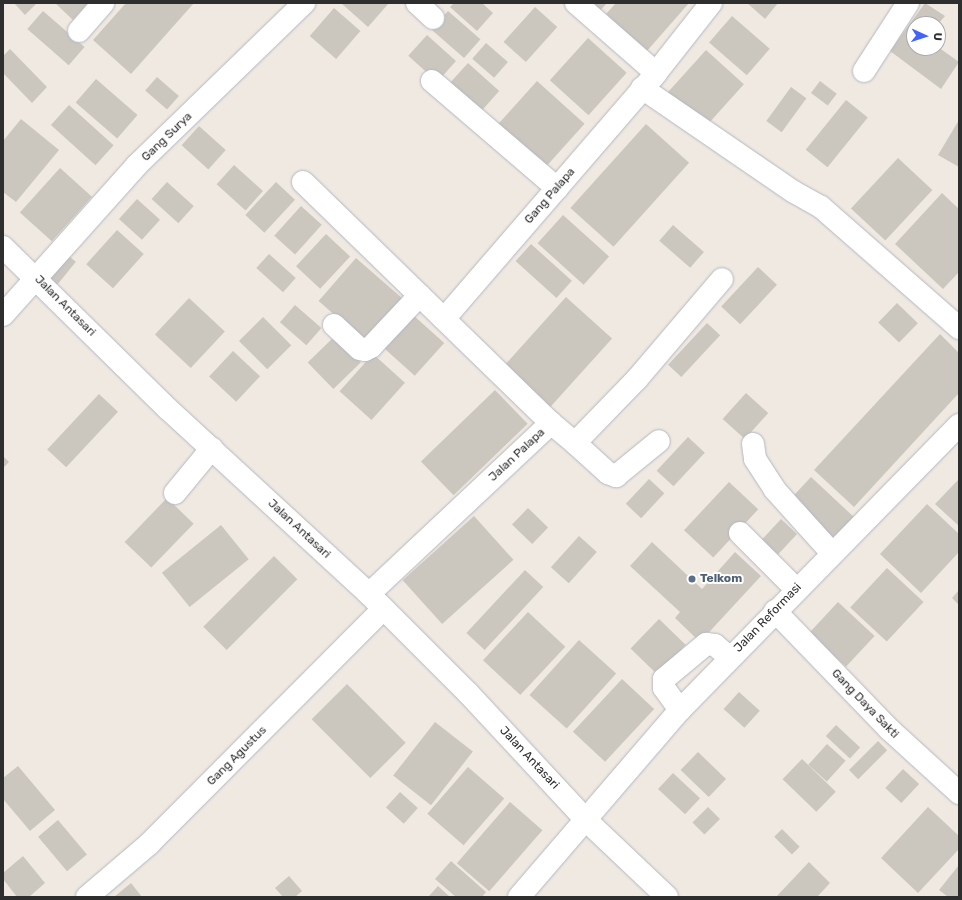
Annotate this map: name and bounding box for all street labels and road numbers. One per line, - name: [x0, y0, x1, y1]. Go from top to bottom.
- street label: Gang Surya: [139, 109, 195, 165]
- street label: Gang Palapa: [522, 165, 578, 227]
- street label: Jalan Antasari: [31, 272, 99, 340]
- street label: Jalan Palapa: [486, 425, 548, 485]
- street label: Jalan Antasari: [265, 496, 333, 562]
- street label: Jalan Reformasi: [731, 580, 805, 656]
- street label: Gang Daya Sakti: [828, 666, 902, 742]
- street label: Gang Agustus: [204, 723, 270, 789]
- street label: Jalan Antasari: [496, 724, 562, 792]

